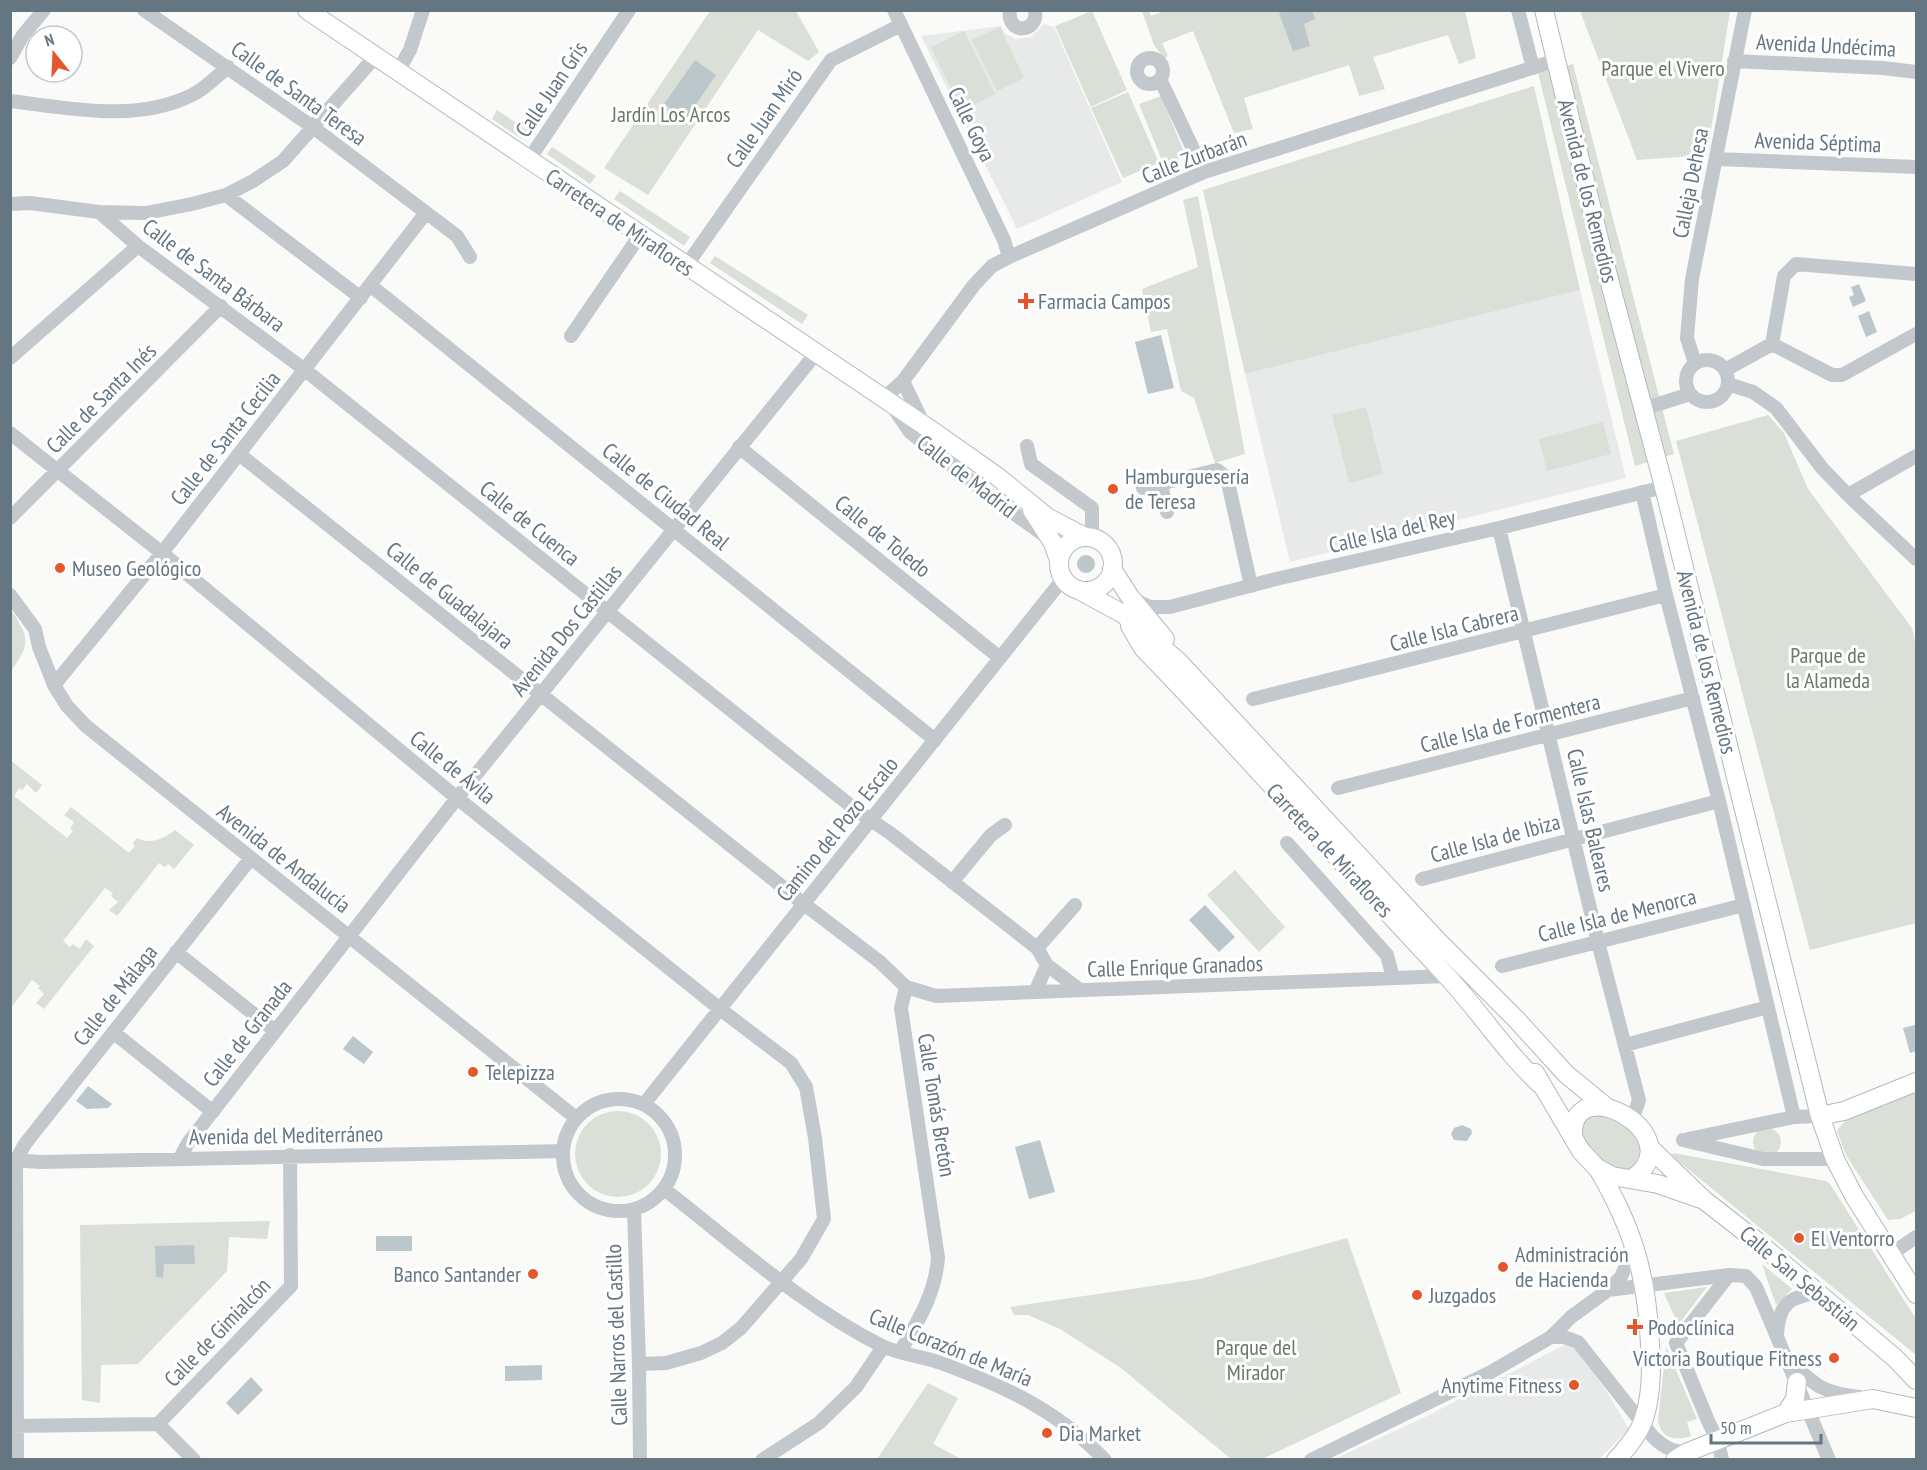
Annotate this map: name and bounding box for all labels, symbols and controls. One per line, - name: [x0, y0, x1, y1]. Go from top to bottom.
- north arrow: [24, 24, 84, 84]
- street label: Avenida Undécima: [1755, 27, 1897, 63]
- text: N: [42, 29, 57, 51]
- street label: Calle de Santa Teresa: [226, 34, 372, 152]
- street label: Calle Juan Gris: [509, 36, 593, 142]
- park label: Parque el Vivero: [1601, 54, 1725, 82]
- street label: Calle Juan Miró: [720, 63, 808, 173]
- street label: Calle Goya: [942, 82, 1002, 166]
- street label: Avenida de los Remedios: [1552, 96, 1624, 286]
- park label: Jardín Los Arcos: [611, 100, 730, 128]
- street label: Calle Zurbarán: [1138, 124, 1250, 190]
- street label: Calleja Dehesa: [1666, 125, 1714, 241]
- street label: Avenida Séptima: [1754, 126, 1882, 158]
- street label: Carretera de Miraflores: [540, 162, 700, 282]
- street label: Calle de Santa Bárbara: [137, 212, 291, 338]
- place label: Farmacia Campos: [1038, 287, 1171, 315]
- marker: Farmacia Campos: [1019, 294, 1033, 308]
- street label: Calle de Santa Inés: [40, 337, 162, 459]
- street label: Calle de Santa Cecilia: [164, 365, 286, 511]
- street label: Calle de Madrid: [912, 428, 1022, 524]
- street label: Calle de Ciudad Real: [597, 436, 736, 556]
- place label: Hamburguesería de Teresa: [1125, 462, 1249, 515]
- street label: Calle de Cuenca: [474, 474, 586, 572]
- marker: Hamburguesería de Teresa: [1106, 482, 1120, 496]
- street label: Calle de Toledo: [829, 489, 937, 583]
- street label: Calle Isla del Rey: [1326, 503, 1459, 559]
- street label: Calle de Guadalajara: [381, 535, 519, 655]
- place label: Museo Geológico: [72, 554, 201, 582]
- street label: Avenida Dos Castillas: [504, 559, 628, 701]
- marker: Museo Geológico: [53, 561, 67, 575]
- street label: Avenida de los Remedios: [1671, 567, 1743, 757]
- street label: Calle Isla Cabrera: [1387, 598, 1521, 658]
- park label: Parque de la Alameda: [1786, 641, 1870, 694]
- street label: Calle Isla de Formentera: [1417, 687, 1603, 759]
- street label: Calle de Ávila: [404, 724, 502, 810]
- street label: Calle Islas Baleares: [1561, 746, 1621, 894]
- street label: Camino del Pozo Escalo: [770, 751, 904, 907]
- street label: Carretera de Miraflores: [1261, 777, 1399, 923]
- street label: Avenida de Andalucía: [212, 797, 356, 919]
- street label: Calle Isla de Ibiza: [1427, 807, 1563, 869]
- street label: Calle Isla de Menorca: [1535, 882, 1699, 948]
- street label: Calle de Málaga: [67, 939, 163, 1051]
- street label: Calle Enrique Granados: [1087, 949, 1263, 983]
- street label: Calle de Granada: [196, 974, 298, 1092]
- street label: Calle Tomás Bretón: [912, 1031, 962, 1179]
- place label: Telepizza: [485, 1058, 555, 1086]
- marker: Telepizza: [466, 1065, 480, 1079]
- street label: Avenida del Mediterráneo: [189, 1119, 383, 1151]
- street label: Calle San Sebastián: [1734, 1219, 1866, 1337]
- place label: El Ventorro: [1811, 1224, 1895, 1252]
- marker: El Ventorro: [1792, 1231, 1806, 1245]
- place label: Administración de Hacienda: [1515, 1240, 1629, 1293]
- street label: Calle Narros del Castillo: [599, 1244, 633, 1426]
- place label: Banco Santander: [394, 1260, 521, 1288]
- marker: Administración de Hacienda: [1496, 1260, 1510, 1274]
- marker: Banco Santander: [526, 1267, 540, 1281]
- street label: Calle de Gimialcón: [158, 1272, 276, 1392]
- place label: Juzgados: [1428, 1281, 1496, 1309]
- marker: Juzgados: [1410, 1288, 1424, 1302]
- street label: Calle Corazón de María: [865, 1302, 1037, 1392]
- place label: Podoclínica: [1648, 1313, 1735, 1341]
- marker: Podoclínica: [1626, 1318, 1644, 1336]
- park label: Parque del Mirador: [1216, 1333, 1297, 1386]
- place label: Victoria Boutique Fitness: [1632, 1344, 1822, 1372]
- marker: Victoria Boutique Fitness: [1827, 1351, 1841, 1365]
- place label: Anytime Fitness: [1441, 1371, 1562, 1399]
- marker: Anytime Fitness: [1567, 1378, 1581, 1392]
- scale bar: [1711, 1407, 1820, 1445]
- text: 50 m: [1720, 1416, 1752, 1439]
- place label: Dia Market: [1059, 1419, 1141, 1447]
- marker: Dia Market: [1040, 1426, 1054, 1440]

